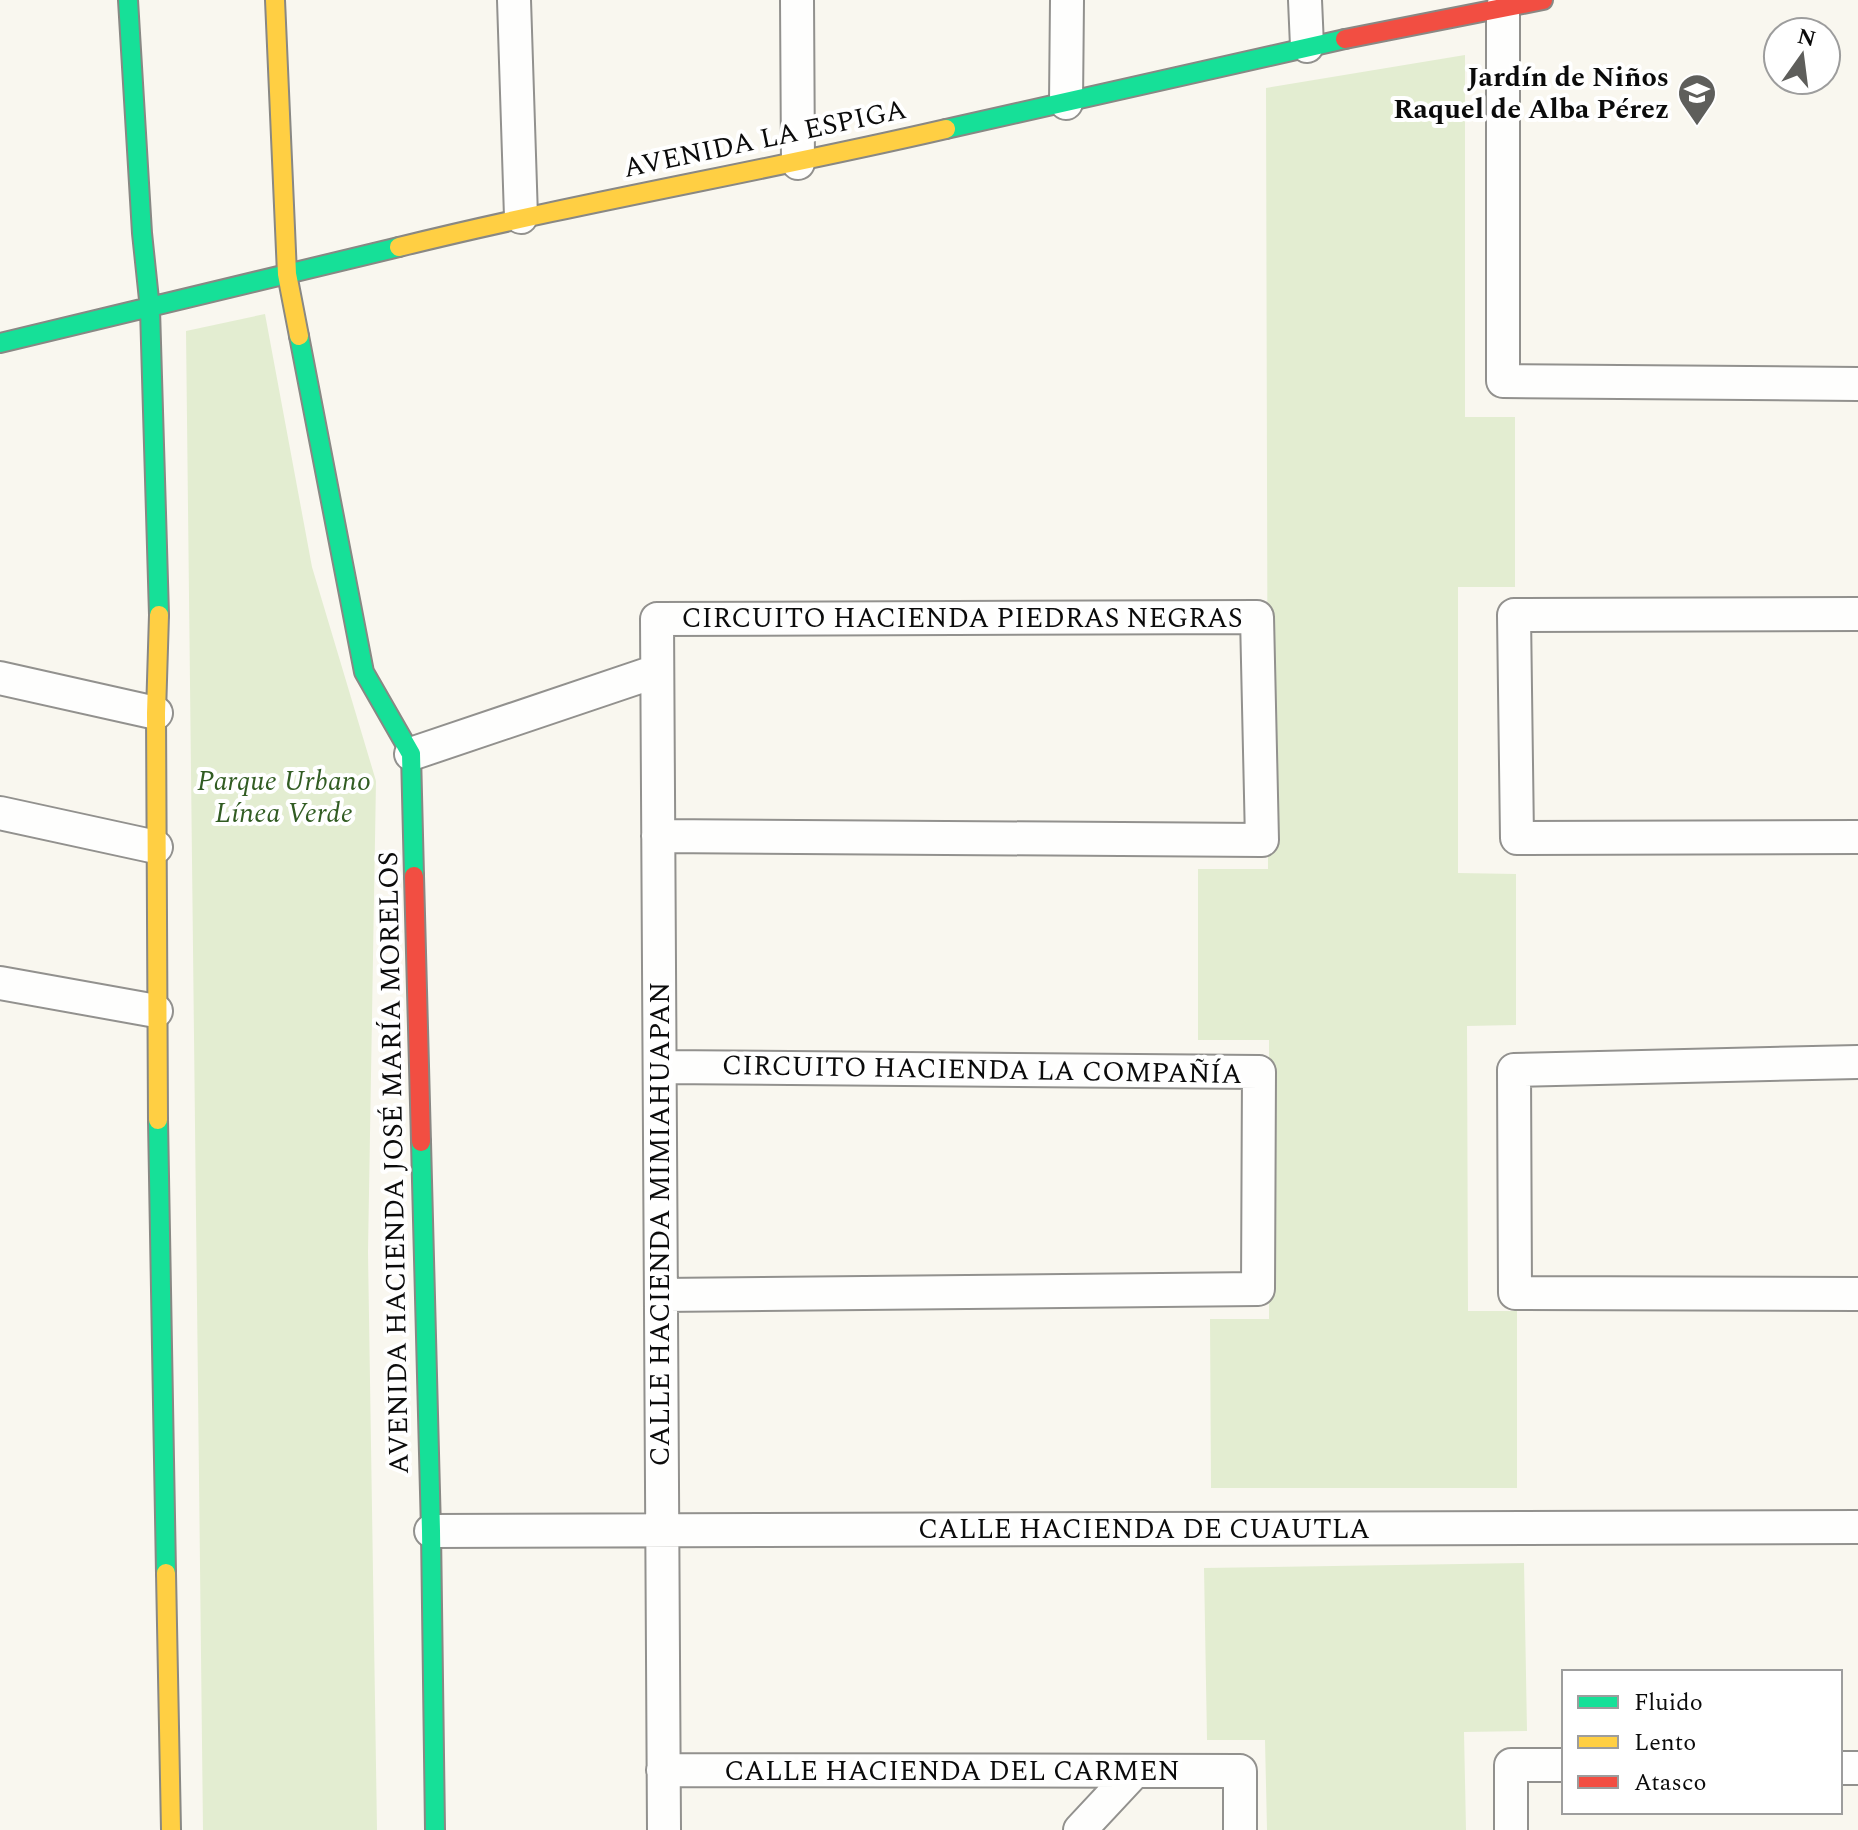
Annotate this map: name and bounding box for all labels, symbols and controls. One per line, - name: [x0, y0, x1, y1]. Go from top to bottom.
- north arrow: [1762, 16, 1842, 96]
- text: N: [1794, 20, 1819, 56]
- place label: Jardín de Niños Raquel de Alba Pérez: [1393, 56, 1669, 131]
- school or university icon: Jardín de Niños Raquel de Alba Pérez: [1676, 72, 1718, 127]
- street label: AVENIDA LA ESPIGA: [619, 88, 911, 190]
- street label: CIRCUITO HACIENDA PIEDRAS NEGRAS: [681, 597, 1243, 640]
- park label: Parque Urbano Línea Verde: [197, 760, 371, 835]
- street label: AVENIDA HACIENDA JOSÉ MARÍA MORELOS: [367, 851, 421, 1475]
- street label: CALLE HACIENDA MIMIAHUAPAN: [639, 982, 682, 1466]
- street label: CIRCUITO HACIENDA LA COMPAÑÍA: [722, 1044, 1242, 1096]
- street label: CALLE HACIENDA DE CUAUTLA: [918, 1508, 1370, 1551]
- legend: [1562, 1670, 1842, 1814]
- text: Fluido: [1634, 1685, 1703, 1721]
- text: Lento: [1634, 1725, 1696, 1761]
- street label: CALLE HACIENDA DEL CARMEN: [724, 1750, 1180, 1793]
- text: Atasco: [1634, 1765, 1706, 1801]

